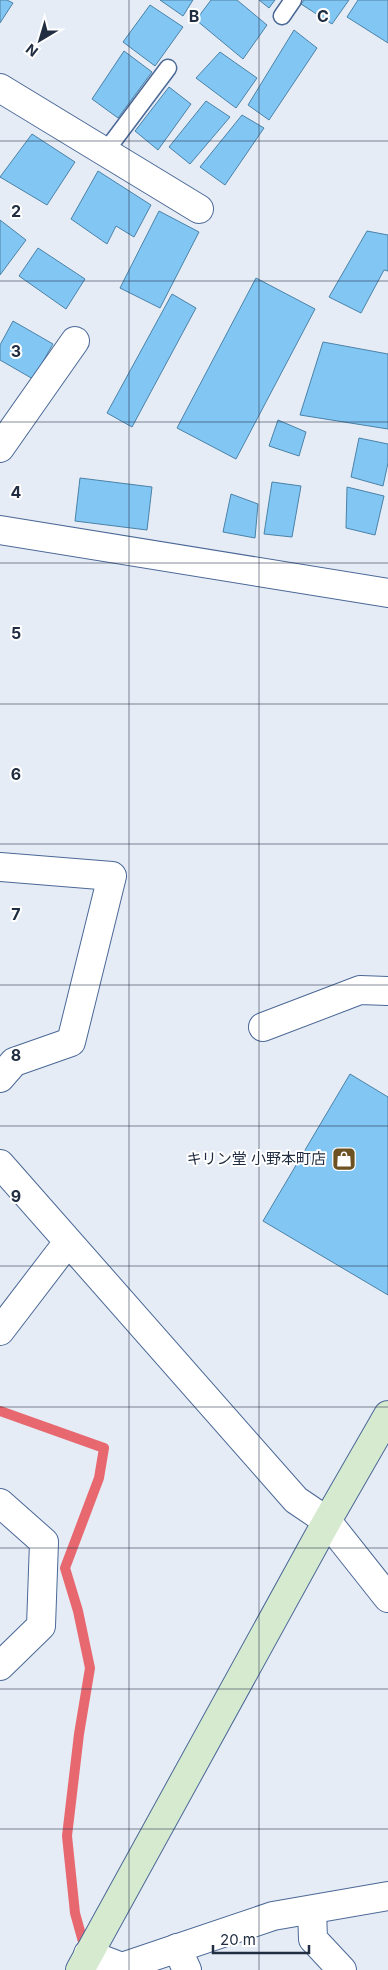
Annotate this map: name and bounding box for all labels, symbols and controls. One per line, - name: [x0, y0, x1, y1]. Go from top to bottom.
- text: B: [189, 6, 199, 26]
- text: C: [317, 6, 329, 26]
- north arrow: [15, 15, 65, 65]
- text: N: [22, 41, 41, 61]
- text: 2: [11, 201, 21, 221]
- text: 3: [11, 341, 21, 361]
- text: 4: [11, 482, 22, 502]
- text: 5: [11, 623, 21, 643]
- text: 6: [11, 764, 21, 784]
- text: 7: [11, 904, 21, 924]
- text: 8: [11, 1045, 21, 1065]
- shop icon: キリン堂 小野本町店: [331, 1146, 357, 1172]
- place label: キリン堂 小野本町店: [187, 1149, 326, 1168]
- text: 9: [11, 1186, 21, 1206]
- scale bar: [213, 1922, 309, 1954]
- text: 20 m: [220, 1930, 256, 1949]

